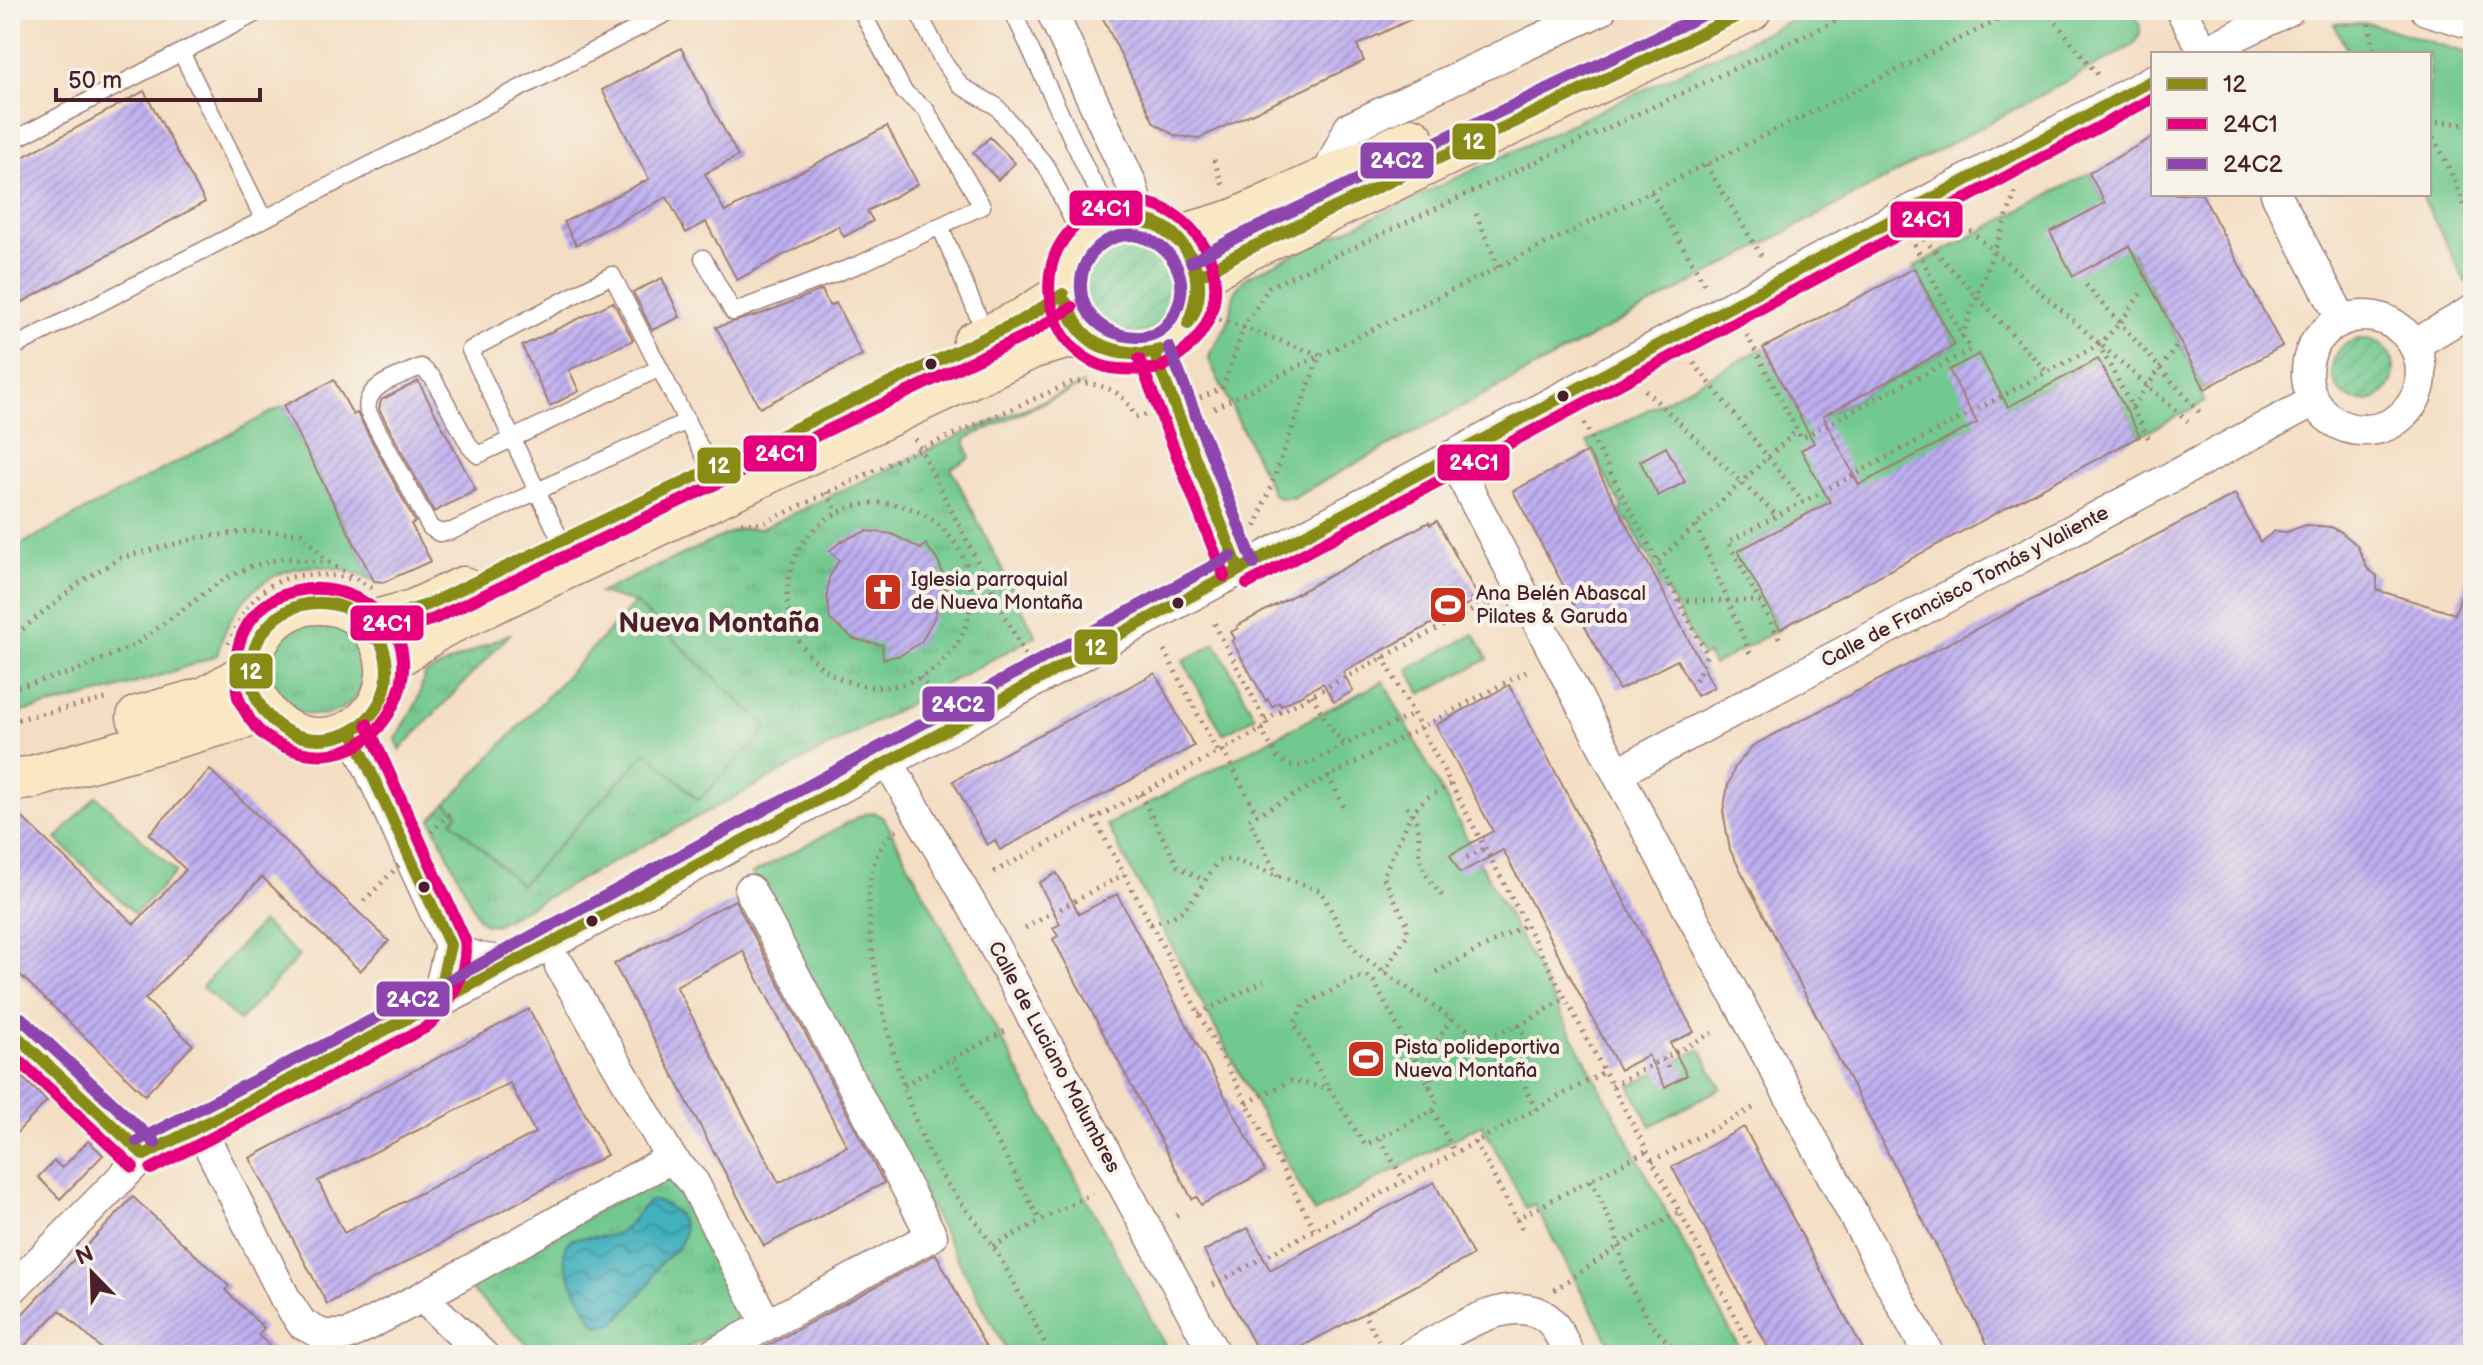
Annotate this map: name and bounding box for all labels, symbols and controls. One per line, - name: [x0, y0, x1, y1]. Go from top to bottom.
- scale bar: [56, 52, 260, 102]
- legend: [2151, 52, 2431, 196]
- text: 50 m: [68, 66, 122, 95]
- text: 12: [2223, 70, 2246, 99]
- text: 24C1: [2223, 110, 2278, 139]
- line badge: 12: [1451, 122, 1497, 161]
- text: 12: [1463, 129, 1485, 156]
- line badge: 24C2: [1359, 141, 1435, 180]
- text: 24C2: [1370, 148, 1424, 175]
- text: 24C2: [2223, 150, 2283, 179]
- line badge: 24C1: [1068, 189, 1144, 227]
- text: 24C1: [1081, 196, 1131, 223]
- line badge: 24C1: [1889, 200, 1964, 239]
- text: 24C1: [1901, 207, 1951, 234]
- unlabelled marker: [923, 356, 939, 372]
- unlabelled marker: [1555, 388, 1571, 404]
- line badge: 24C1: [742, 434, 818, 473]
- text: 24C1: [755, 441, 805, 468]
- line badge: 24C1: [1436, 443, 1511, 482]
- line badge: 12: [696, 446, 742, 485]
- text: 24C1: [1449, 450, 1499, 477]
- text: 12: [708, 453, 730, 480]
- street label: Calle de Francisco Tomás y Valiente: [1817, 501, 2113, 673]
- place label: Iglesia parroquial de Nueva Montaña: [911, 568, 1083, 615]
- church icon: Iglesia parroquial de Nueva Montaña: [862, 571, 904, 613]
- place label: Ana Belén Abascal Pilates & Garuda: [1476, 582, 1646, 629]
- sports icon: Ana Belén Abascal Pilates & Garuda: [1427, 584, 1469, 626]
- unlabelled marker: [1170, 595, 1186, 611]
- line badge: 24C1: [349, 604, 425, 642]
- district label: Nueva Montaña: [618, 607, 820, 640]
- text: 24C1: [362, 611, 412, 638]
- line badge: 12: [1073, 628, 1119, 666]
- text: 12: [1085, 635, 1107, 662]
- line badge: 12: [228, 652, 274, 690]
- text: 12: [240, 659, 262, 686]
- line badge: 24C2: [921, 685, 996, 723]
- text: 24C2: [931, 692, 985, 719]
- unlabelled marker: [416, 879, 432, 895]
- unlabelled marker: [584, 913, 600, 929]
- street label: Calle de Luciano Malumbres: [983, 937, 1125, 1177]
- line badge: 24C2: [375, 980, 451, 1018]
- text: 24C2: [386, 987, 440, 1014]
- place label: Pista polideportiva Nueva Montaña: [1394, 1036, 1560, 1083]
- sports icon: Pista polideportiva Nueva Montaña: [1345, 1038, 1387, 1080]
- north arrow: [52, 1233, 132, 1313]
- text: N: [72, 1240, 98, 1272]

